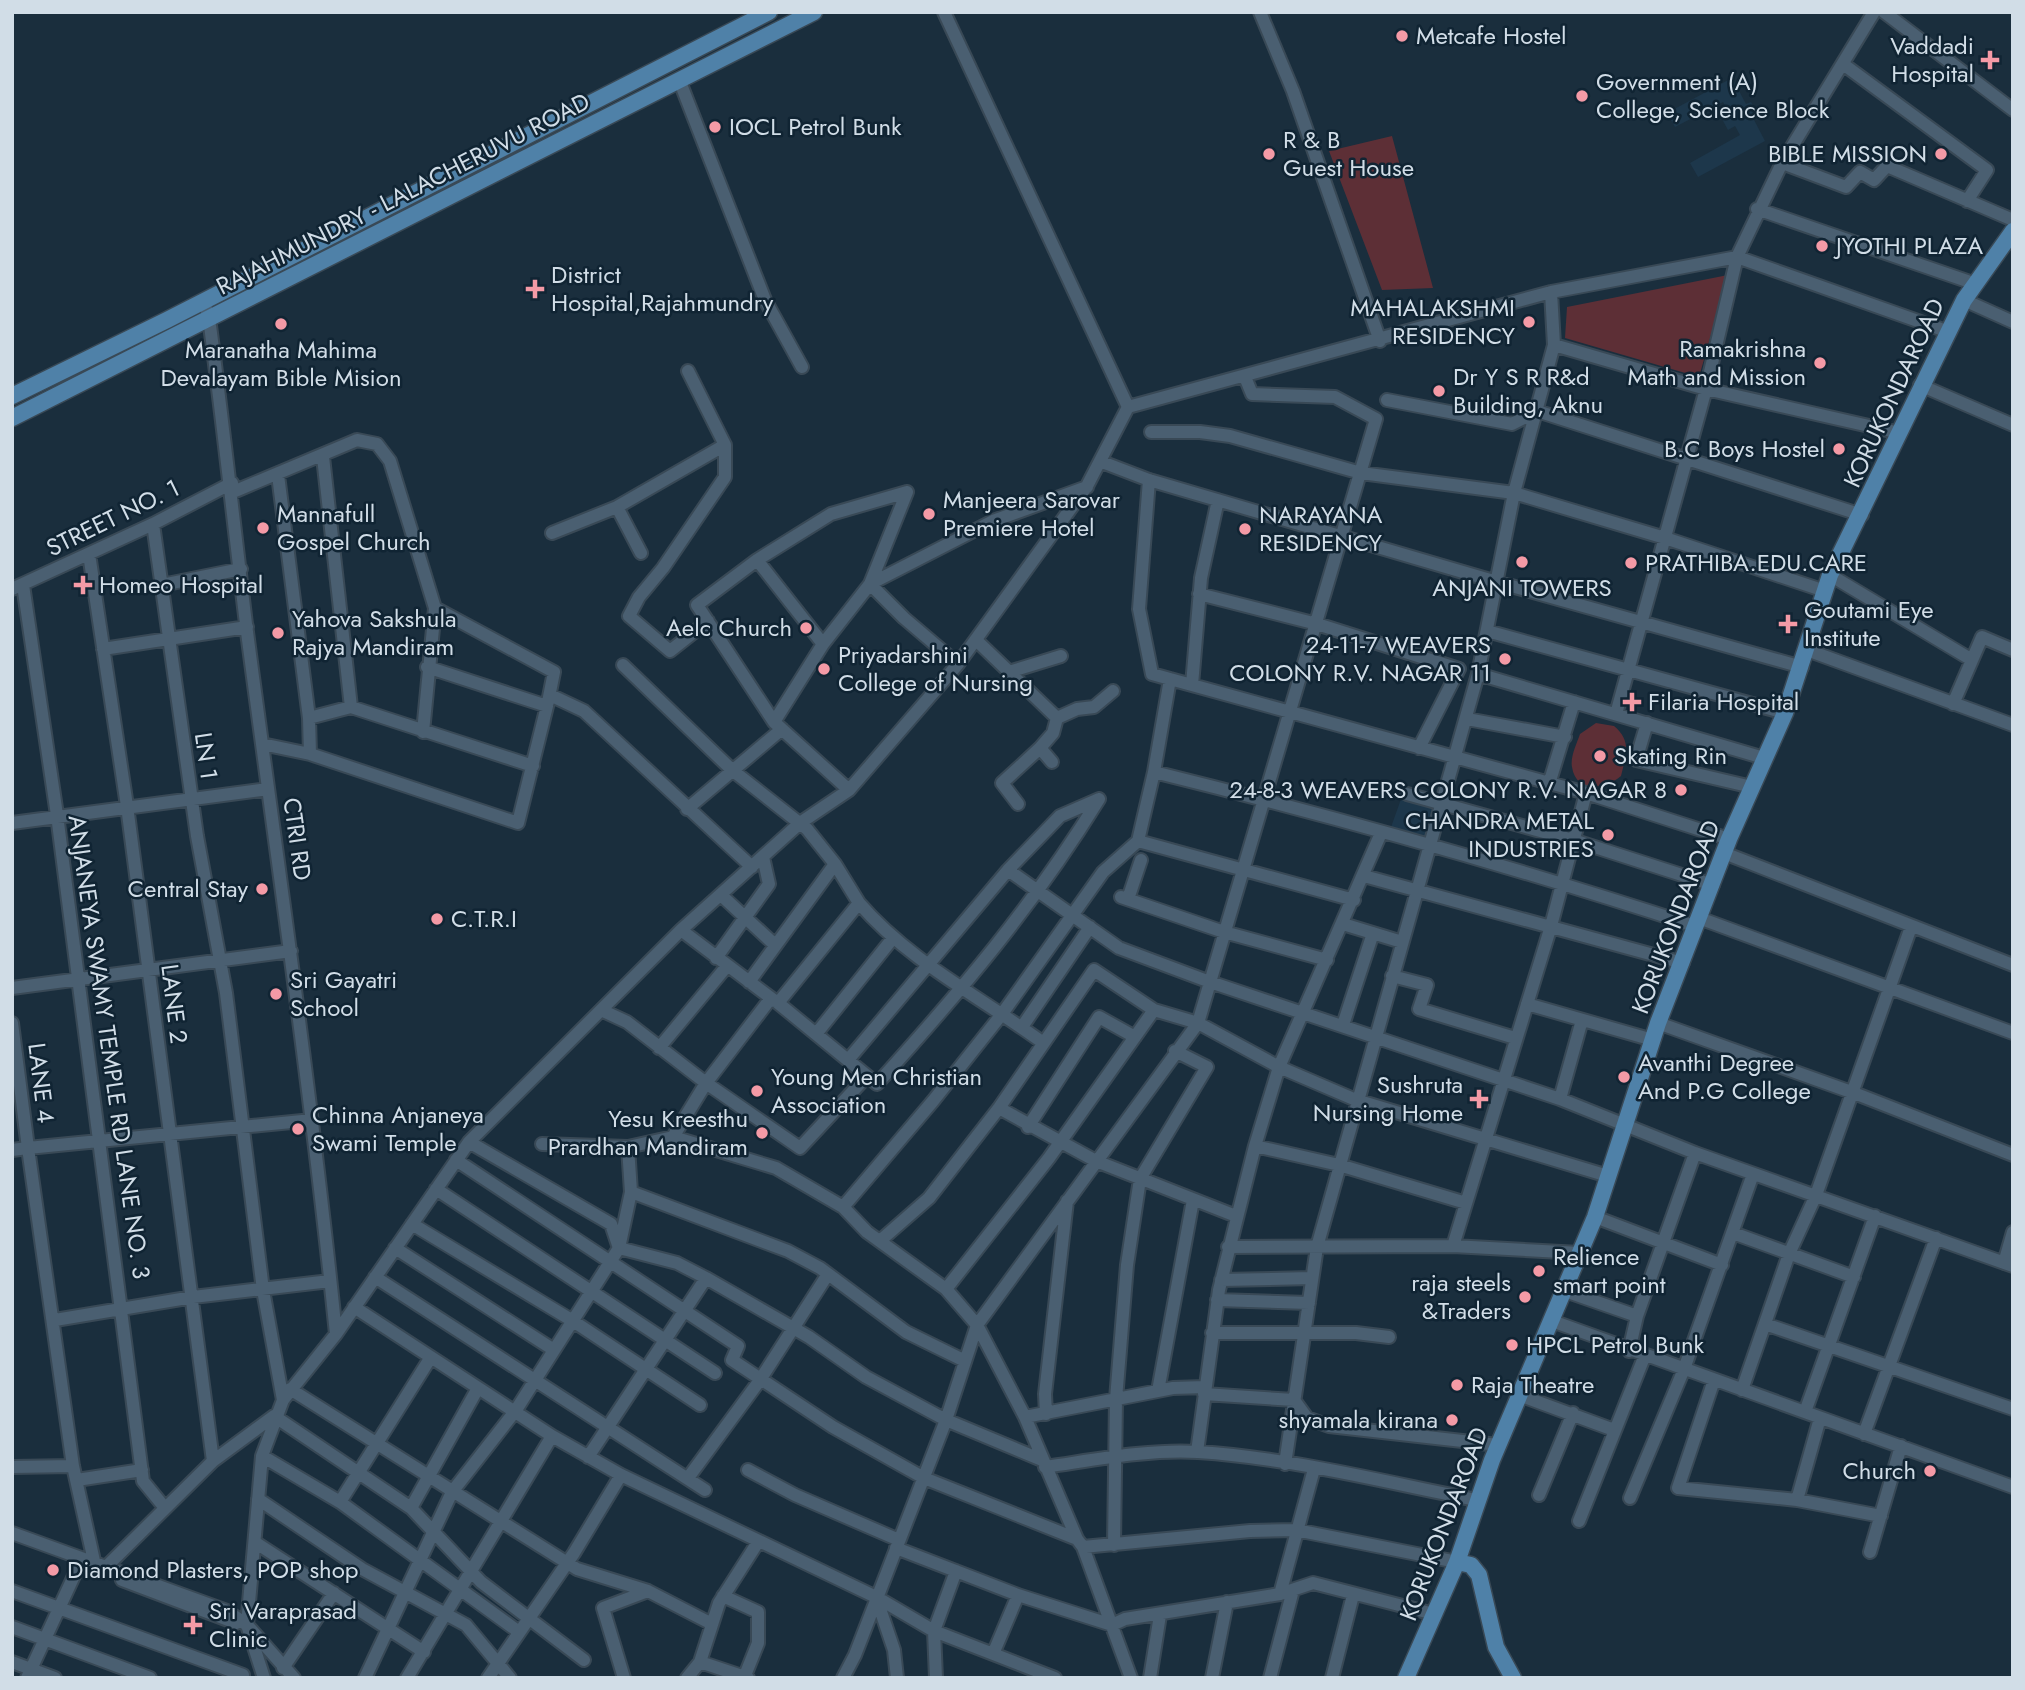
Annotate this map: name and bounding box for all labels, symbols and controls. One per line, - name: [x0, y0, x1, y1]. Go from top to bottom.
- place label: Metcafe Hostel: [1416, 18, 1567, 53]
- marker: Metcafe Hostel: [1394, 28, 1410, 44]
- place label: Vaddadi Hospital: [1890, 28, 1974, 91]
- marker: Vaddadi Hospital: [1980, 50, 2000, 70]
- place label: Government (A) College, Science Block: [1596, 64, 1830, 127]
- street label: RAJAHMUNDRY - LALACHERUVU ROAD: [210, 84, 596, 303]
- marker: Government (A) College, Science Block: [1574, 88, 1590, 104]
- place label: IOCL Petrol Bunk: [729, 109, 902, 144]
- marker: IOCL Petrol Bunk: [707, 119, 723, 135]
- place label: R & B Guest House: [1283, 122, 1414, 185]
- place label: BIBLE MISSION: [1768, 136, 1927, 171]
- marker: R & B Guest House: [1261, 146, 1277, 162]
- marker: BIBLE MISSION: [1933, 146, 1949, 162]
- place label: JYOTHI PLAZA: [1833, 228, 1983, 263]
- marker: JYOTHI PLAZA: [1814, 238, 1830, 254]
- place label: District Hospital,Rajahmundry: [551, 257, 774, 320]
- marker: District Hospital,Rajahmundry: [525, 279, 545, 299]
- place label: MAHALAKSHMI RESIDENCY: [1350, 290, 1516, 353]
- street label: KORUKONDAROAD: [1834, 293, 1953, 493]
- marker: MAHALAKSHMI RESIDENCY: [1521, 314, 1537, 330]
- marker: Maranatha Mahima Devalayam Bible Mision: [273, 316, 289, 332]
- place label: Ramakrishna Math and Mission: [1627, 331, 1806, 394]
- place label: Maranatha Mahima Devalayam Bible Mision: [160, 332, 402, 395]
- marker: Ramakrishna Math and Mission: [1812, 355, 1828, 371]
- place label: Dr Y S R R&d Building, Aknu: [1453, 359, 1603, 422]
- marker: Dr Y S R R&d Building, Aknu: [1431, 383, 1447, 399]
- place label: B.C Boys Hostel: [1664, 431, 1825, 466]
- marker: B.C Boys Hostel: [1831, 441, 1847, 457]
- street label: STREET NO. 1: [40, 470, 185, 565]
- place label: Manjeera Sarovar Premiere Hotel: [943, 482, 1121, 545]
- place label: Mannafull Gospel Church: [277, 496, 431, 559]
- place label: NARAYANA RESIDENCY: [1259, 497, 1383, 560]
- marker: Manjeera Sarovar Premiere Hotel: [921, 506, 937, 522]
- marker: Mannafull Gospel Church: [255, 520, 271, 536]
- marker: NARAYANA RESIDENCY: [1237, 521, 1253, 537]
- place label: PRATHIBA.EDU.CARE: [1645, 545, 1867, 580]
- marker: ANJANI TOWERS: [1514, 554, 1530, 570]
- marker: PRATHIBA.EDU.CARE: [1623, 555, 1639, 571]
- place label: Homeo Hospital: [99, 567, 263, 602]
- place label: ANJANI TOWERS: [1432, 570, 1612, 605]
- marker: Homeo Hospital: [73, 575, 93, 595]
- place label: Goutami Eye Institute: [1804, 592, 1934, 655]
- place label: Yahova Sakshula Rajya Mandiram: [292, 601, 456, 664]
- place label: Aelc Church: [666, 610, 792, 645]
- marker: Goutami Eye Institute: [1778, 614, 1798, 634]
- marker: Aelc Church: [798, 620, 814, 636]
- marker: Yahova Sakshula Rajya Mandiram: [270, 625, 286, 641]
- place label: 24-11-7 WEAVERS COLONY R.V. NAGAR 11: [1229, 627, 1491, 690]
- place label: Priyadarshini College of Nursing: [838, 637, 1033, 700]
- marker: 24-11-7 WEAVERS COLONY R.V. NAGAR 11: [1497, 651, 1513, 667]
- marker: Priyadarshini College of Nursing: [816, 661, 832, 677]
- place label: Filaria Hospital: [1648, 684, 1799, 719]
- marker: Filaria Hospital: [1622, 692, 1642, 712]
- street label: LN 1: [186, 730, 227, 782]
- place label: Skating Rin: [1614, 738, 1727, 773]
- marker: Skating Rin: [1592, 748, 1608, 764]
- place label: 24-8-3 WEAVERS COLONY R.V. NAGAR 8: [1229, 772, 1667, 807]
- marker: 24-8-3 WEAVERS COLONY R.V. NAGAR 8: [1673, 782, 1689, 798]
- street label: CTRI RD: [274, 795, 321, 883]
- place label: CHANDRA METAL INDUSTRIES: [1405, 803, 1594, 866]
- street label: ANJANEYA SWAMY TEMPLE RD LANE NO. 3: [60, 813, 159, 1281]
- street label: KORUKONDAROAD: [1622, 815, 1729, 1019]
- marker: CHANDRA METAL INDUSTRIES: [1600, 827, 1616, 843]
- place label: Central Stay: [127, 871, 248, 906]
- marker: Central Stay: [254, 881, 270, 897]
- place label: C.T.R.I: [451, 901, 517, 936]
- marker: C.T.R.I: [429, 911, 445, 927]
- street label: LANE 2: [152, 962, 197, 1046]
- place label: Sri Gayatri School: [290, 962, 397, 1025]
- marker: Sri Gayatri School: [268, 986, 284, 1002]
- street label: LANE 4: [19, 1041, 64, 1125]
- place label: Avanthi Degree And P.G College: [1638, 1045, 1811, 1108]
- place label: Young Men Christian Association: [771, 1059, 982, 1122]
- place label: Sushruta Nursing Home: [1313, 1067, 1463, 1130]
- marker: Avanthi Degree And P.G College: [1616, 1069, 1632, 1085]
- marker: Young Men Christian Association: [749, 1083, 765, 1099]
- marker: Sushruta Nursing Home: [1469, 1089, 1489, 1109]
- place label: Chinna Anjaneya Swami Temple: [312, 1097, 484, 1160]
- place label: Yesu Kreesthu Prardhan Mandiram: [548, 1101, 748, 1164]
- marker: Chinna Anjaneya Swami Temple: [290, 1121, 306, 1137]
- marker: Yesu Kreesthu Prardhan Mandiram: [754, 1125, 770, 1141]
- place label: Relience smart point: [1553, 1239, 1666, 1302]
- marker: Relience smart point: [1531, 1263, 1547, 1279]
- place label: raja steels &Traders: [1411, 1265, 1511, 1328]
- marker: raja steels &Traders: [1517, 1289, 1533, 1305]
- place label: HPCL Petrol Bunk: [1526, 1327, 1705, 1362]
- marker: HPCL Petrol Bunk: [1504, 1337, 1520, 1353]
- place label: Raja Theatre: [1471, 1367, 1594, 1402]
- marker: Raja Theatre: [1449, 1377, 1465, 1393]
- place label: shyamala kirana: [1278, 1402, 1438, 1437]
- marker: shyamala kirana: [1444, 1412, 1460, 1428]
- street label: KORUKONDAROAD: [1390, 1422, 1497, 1626]
- place label: Church: [1842, 1453, 1916, 1488]
- marker: Church: [1922, 1463, 1938, 1479]
- place label: Diamond Plasters, POP shop: [67, 1552, 358, 1587]
- marker: Diamond Plasters, POP shop: [45, 1562, 61, 1578]
- place label: Sri Varaprasad Clinic: [209, 1593, 357, 1656]
- marker: Sri Varaprasad Clinic: [183, 1615, 203, 1635]

